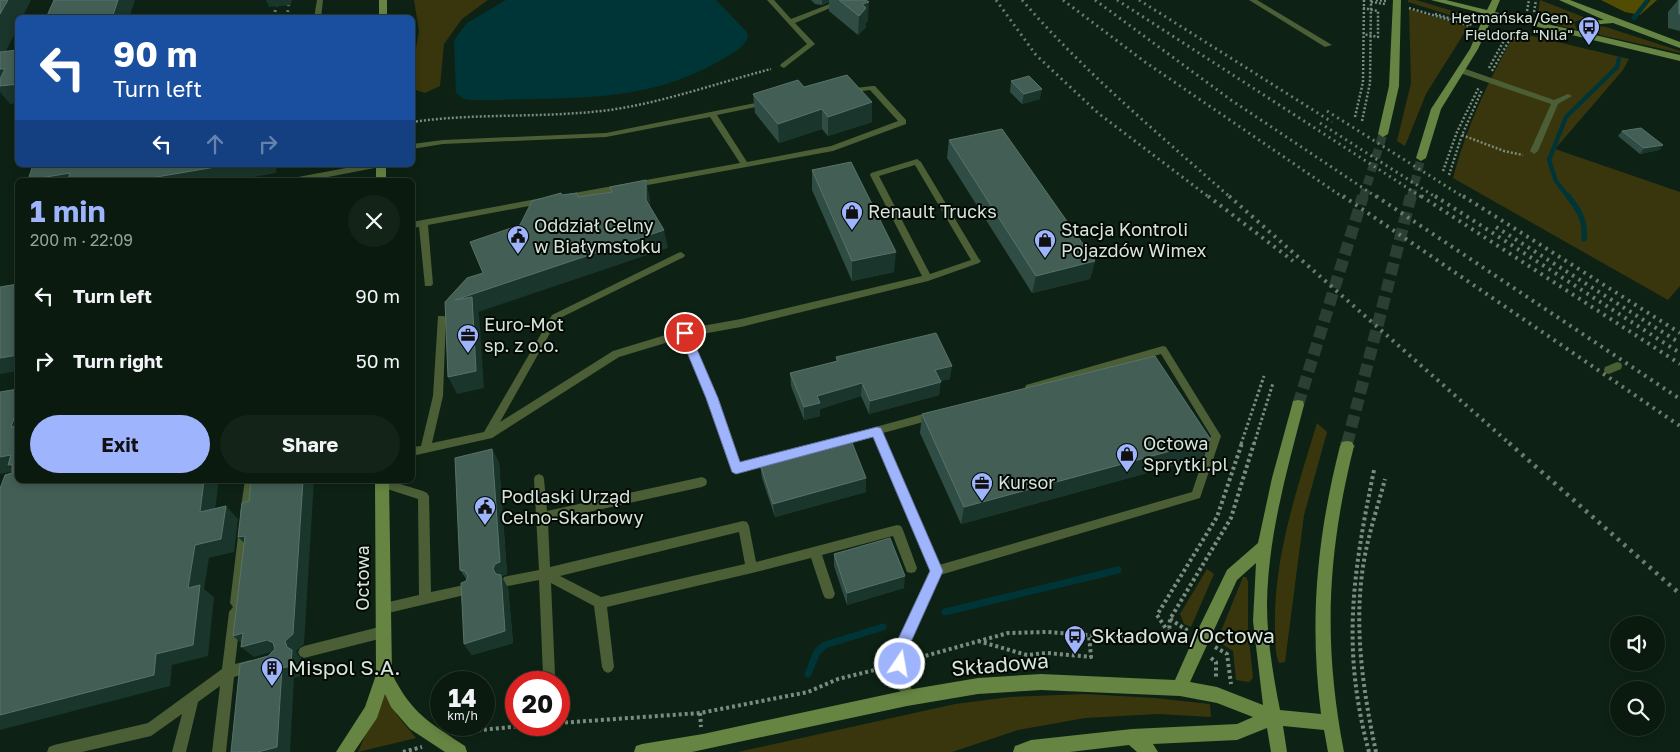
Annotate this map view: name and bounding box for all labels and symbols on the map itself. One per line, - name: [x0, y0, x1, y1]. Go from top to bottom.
- place label: Hetmańska/Gen. Fieldorfa "Nila": [1451, 8, 1573, 43]
- bus stop icon: Hetmańska/Gen. Fieldorfa "Nila": [1577, 15, 1601, 46]
- shop icon: Renault Trucks: [840, 200, 864, 231]
- place label: Renault Trucks: [868, 200, 997, 222]
- place label: Oddział Celny w Białymstoku: [534, 214, 661, 257]
- place label: Stacja Kontroli Pojazdów Wimex: [1061, 218, 1206, 261]
- public building icon: Oddział Celny w Białymstoku: [506, 224, 530, 255]
- shop icon: Stacja Kontroli Pojazdów Wimex: [1033, 228, 1057, 259]
- pin: [664, 312, 706, 354]
- place label: Euro-Mot sp. z o.o.: [484, 313, 564, 356]
- office icon: Euro-Mot sp. z o.o.: [456, 323, 480, 354]
- place label: Octowa Sprytki.pl: [1143, 432, 1228, 475]
- shop icon: Octowa Sprytki.pl: [1115, 442, 1139, 473]
- office icon: Kursor: [970, 471, 994, 502]
- place label: Kursor: [998, 471, 1055, 493]
- place label: Podlaski Urząd Celno-Skarbowy: [501, 485, 644, 528]
- public building icon: Podlaski Urząd Celno-Skarbowy: [473, 495, 497, 526]
- street label: Octowa: [351, 545, 373, 611]
- place label: Składowa/Octowa: [1091, 622, 1275, 648]
- bus stop icon: Składowa/Octowa: [1063, 624, 1087, 655]
- position arrow: [873, 637, 925, 689]
- street label: Składowa: [950, 647, 1050, 681]
- place label: Mispol S.A.: [288, 654, 401, 680]
- building icon: Mispol S.A.: [260, 656, 284, 687]
- speed limit sign: 20: [505, 671, 570, 736]

